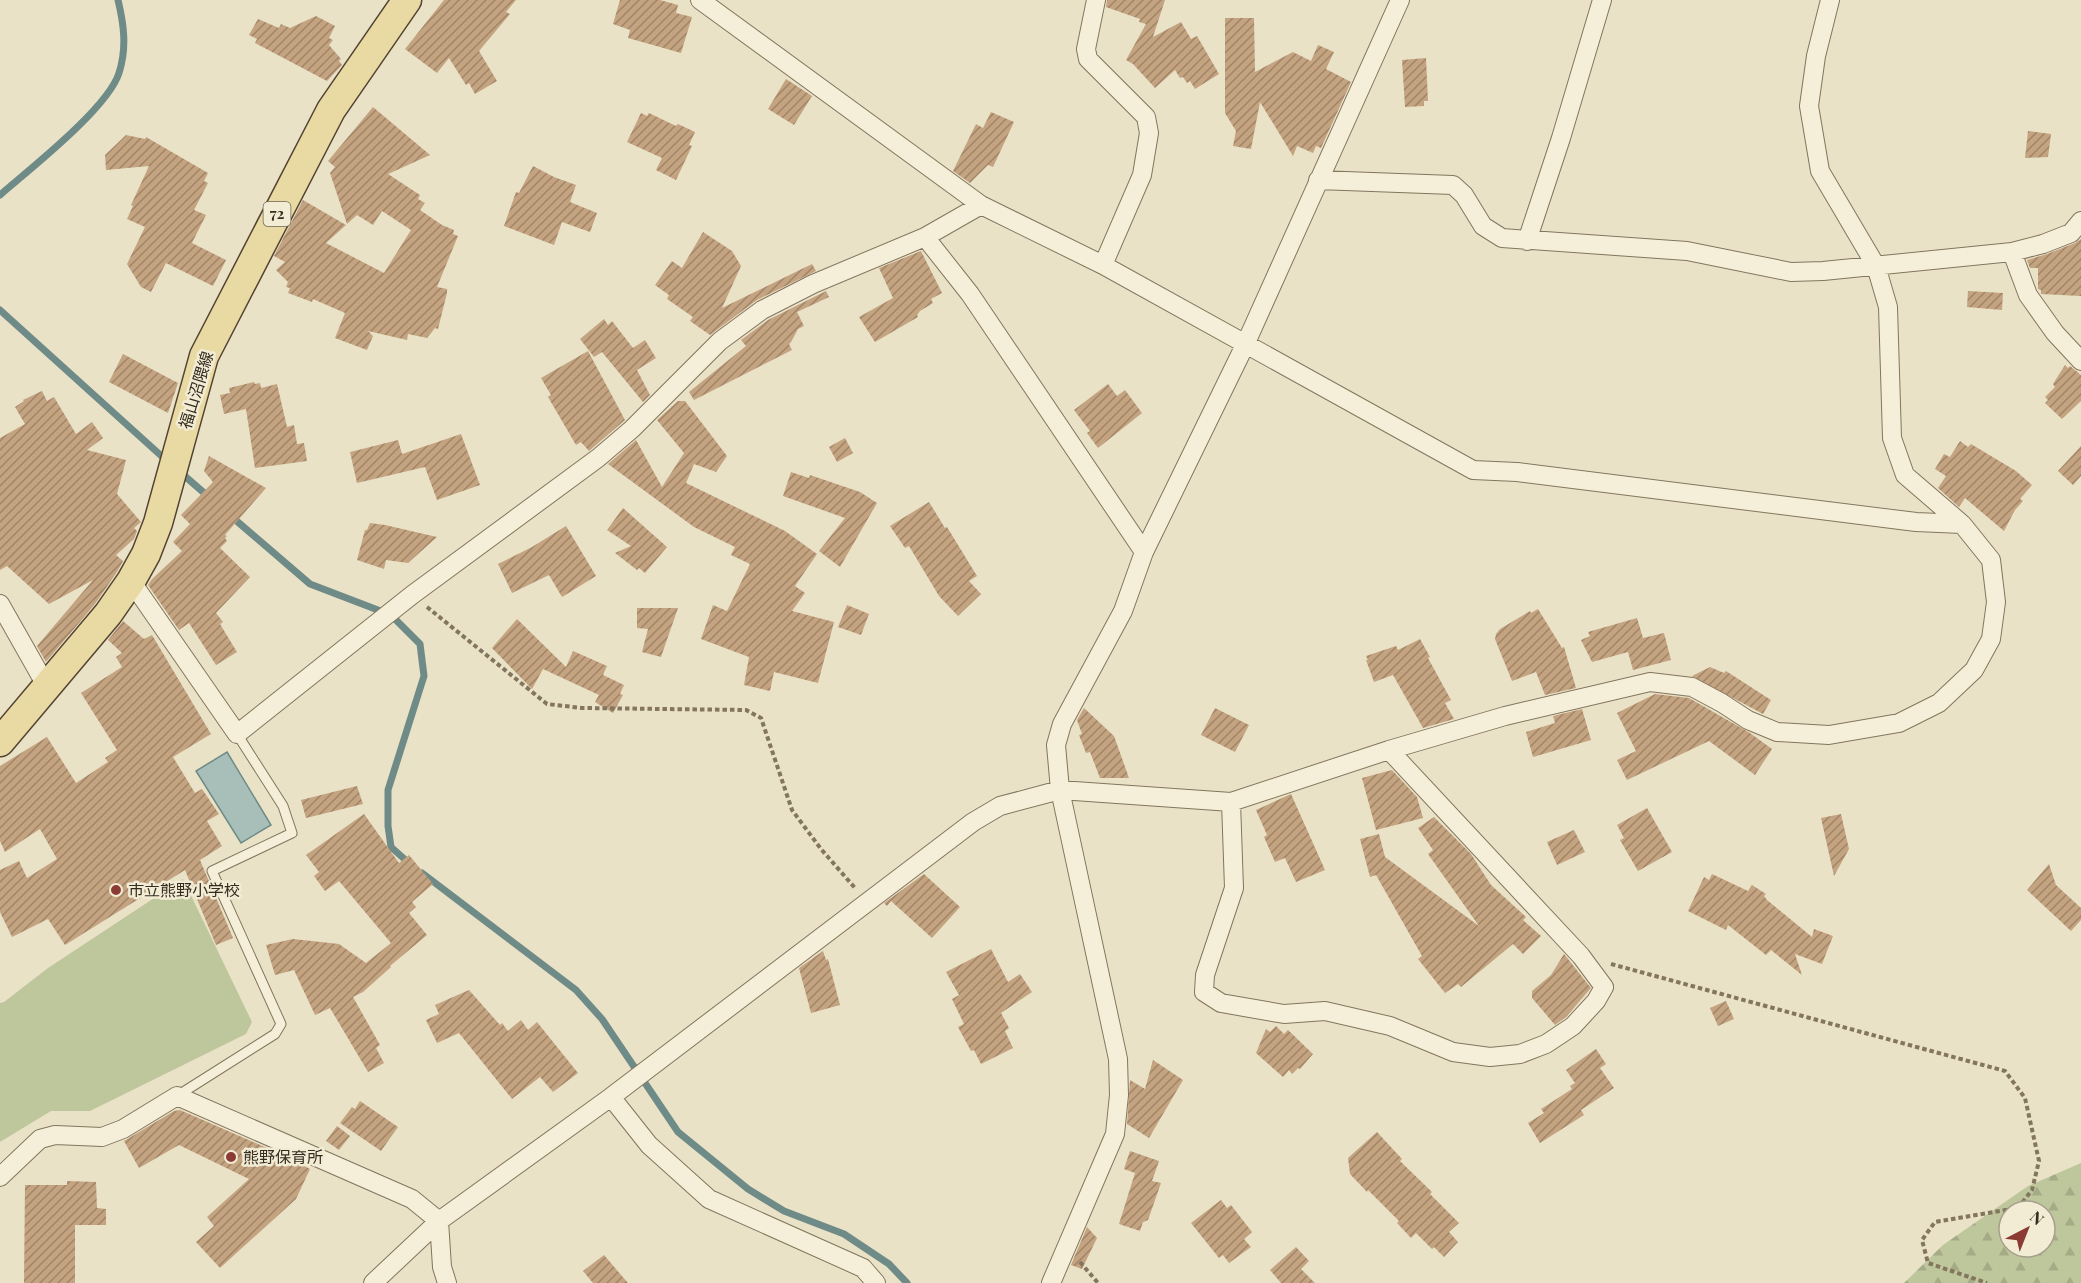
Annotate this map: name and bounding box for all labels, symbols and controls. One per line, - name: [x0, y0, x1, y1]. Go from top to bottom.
- road number: 72: [264, 202, 290, 226]
- street label: 福山沼隈線: [174, 349, 217, 431]
- place label: 市立熊野小学校: [128, 879, 240, 900]
- marker: 市立熊野小学校: [109, 883, 123, 897]
- place label: 熊野保育所: [243, 1146, 323, 1167]
- marker: 熊野保育所: [224, 1150, 238, 1164]
- north arrow: [1997, 1199, 2057, 1259]
- text: N: [2026, 1206, 2049, 1229]

